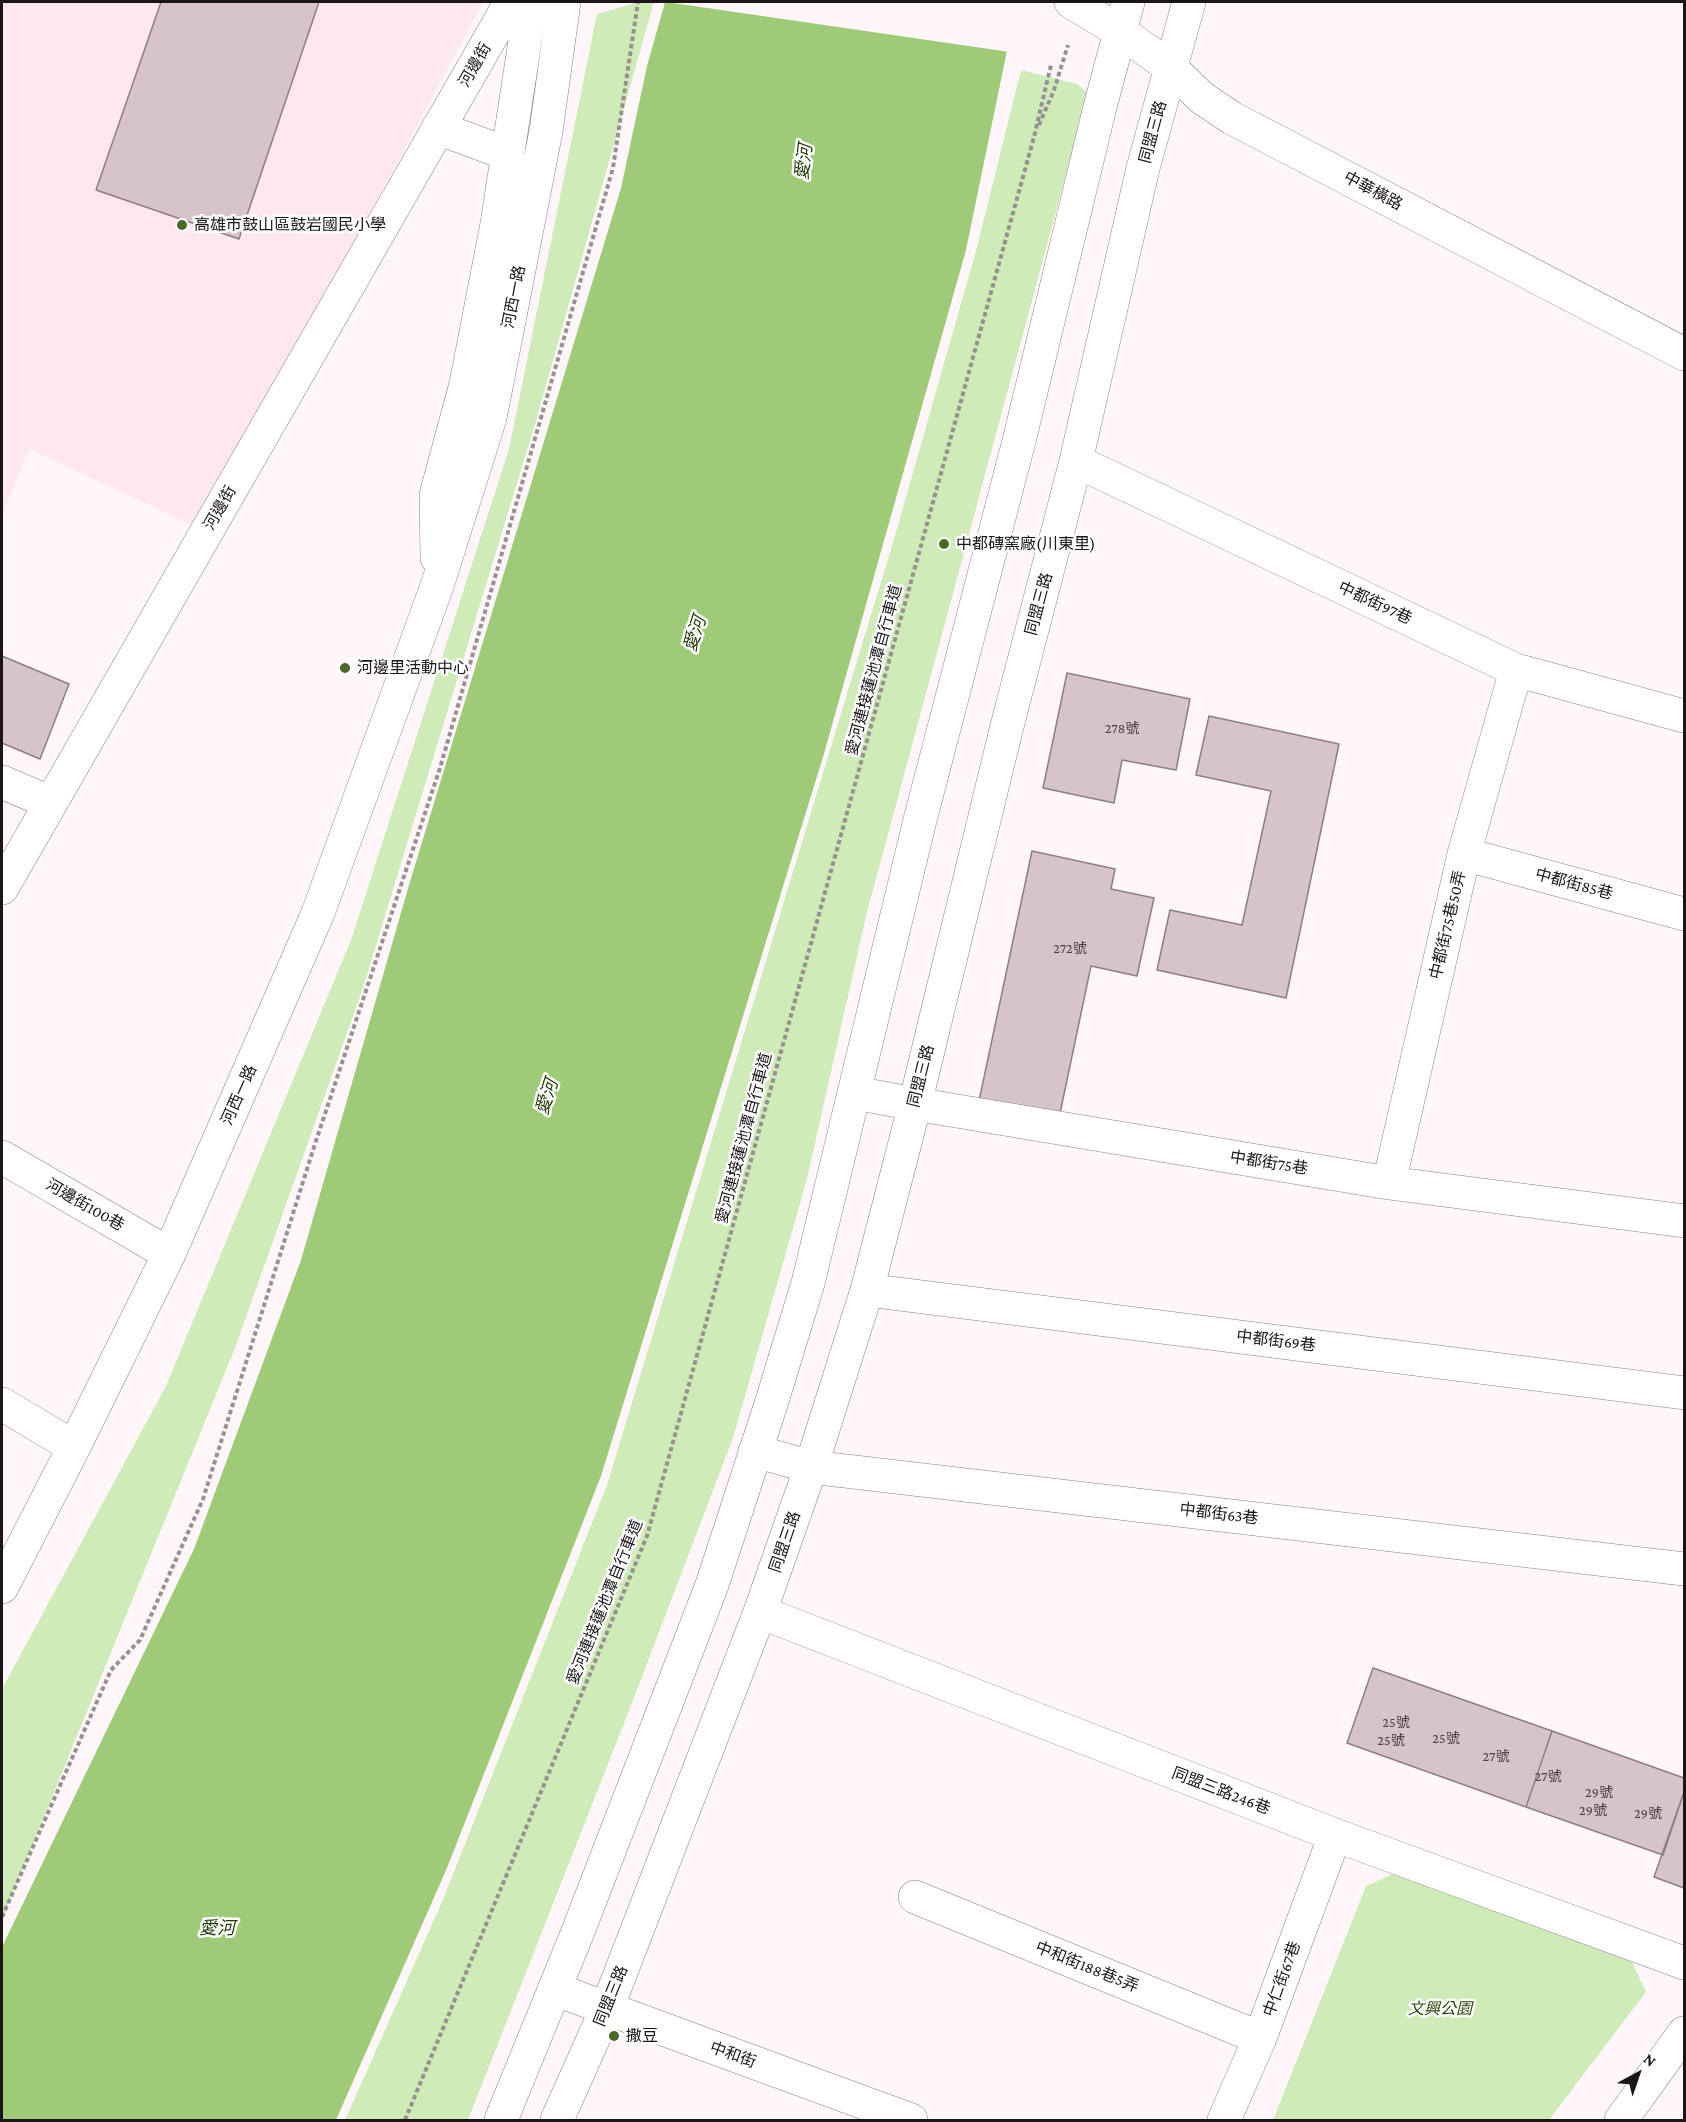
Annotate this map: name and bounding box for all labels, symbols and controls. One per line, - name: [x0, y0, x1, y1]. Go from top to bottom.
- street label: 河邊街: [455, 39, 495, 91]
- street label: 同盟三路: [1135, 99, 1171, 165]
- water label: 愛河: [791, 143, 817, 181]
- street label: 中華橫路: [1340, 168, 1406, 214]
- place label: 高雄市鼓山區鼓岩國民小學: [194, 215, 386, 235]
- marker: 高雄市鼓山區鼓岩國民小學: [175, 218, 189, 232]
- street label: 河西一路: [498, 264, 530, 330]
- street label: 河邊街: [200, 482, 240, 534]
- place label: 中都磚窯廠(川東里): [956, 534, 1095, 554]
- marker: 中都磚窯廠(川東里): [937, 537, 951, 551]
- street label: 同盟三路: [1021, 571, 1057, 637]
- street label: 中都街97巷: [1335, 578, 1415, 628]
- street label: 愛河連接蓮池潭自行車道: [842, 583, 906, 757]
- water label: 愛河: [679, 614, 711, 654]
- place label: 河邊里活動中心: [357, 658, 469, 678]
- marker: 河邊里活動中心: [338, 661, 352, 675]
- house number: 278號: [1105, 721, 1139, 737]
- street label: 中都街85巷: [1533, 864, 1615, 904]
- street label: 中都街75巷50弄: [1426, 869, 1470, 981]
- house number: 272號: [1053, 941, 1087, 957]
- street label: 同盟三路: [904, 1043, 938, 1109]
- street label: 愛河連接蓮池潭自行車道: [712, 1051, 776, 1225]
- street label: 河西一路: [217, 1062, 261, 1128]
- water label: 愛河: [531, 1077, 563, 1117]
- street label: 中都街75巷: [1229, 1147, 1309, 1179]
- street label: 河邊街100巷: [42, 1175, 128, 1235]
- street label: 中都街69巷: [1235, 1327, 1317, 1355]
- street label: 中都街63巷: [1179, 1500, 1259, 1528]
- street label: 同盟三路: [766, 1509, 804, 1575]
- street label: 愛河連接蓮池潭自行車道: [563, 1517, 647, 1687]
- house number: 25號: [1382, 1715, 1410, 1731]
- house number: 25號: [1432, 1731, 1460, 1747]
- house number: 25號: [1377, 1733, 1405, 1749]
- house number: 27號: [1483, 1749, 1509, 1765]
- street label: 同盟三路246巷: [1169, 1763, 1273, 1819]
- house number: 27號: [1535, 1769, 1561, 1785]
- house number: 29號: [1585, 1785, 1613, 1801]
- house number: 29號: [1579, 1803, 1607, 1819]
- house number: 29號: [1634, 1806, 1662, 1822]
- water label: 愛河: [199, 1917, 235, 1939]
- street label: 中和街188巷5弄: [1032, 1937, 1142, 1997]
- street label: 中仁街67巷: [1259, 1939, 1305, 2019]
- street label: 同盟三路: [590, 1963, 632, 2029]
- park label: 文興公園: [1408, 1999, 1472, 2019]
- place label: 撒豆: [626, 2026, 658, 2046]
- marker: 撒豆: [607, 2029, 621, 2043]
- street label: 中和街: [707, 2038, 759, 2072]
- north arrow: [1608, 2044, 1668, 2104]
- text: N: [1640, 2050, 1660, 2070]

